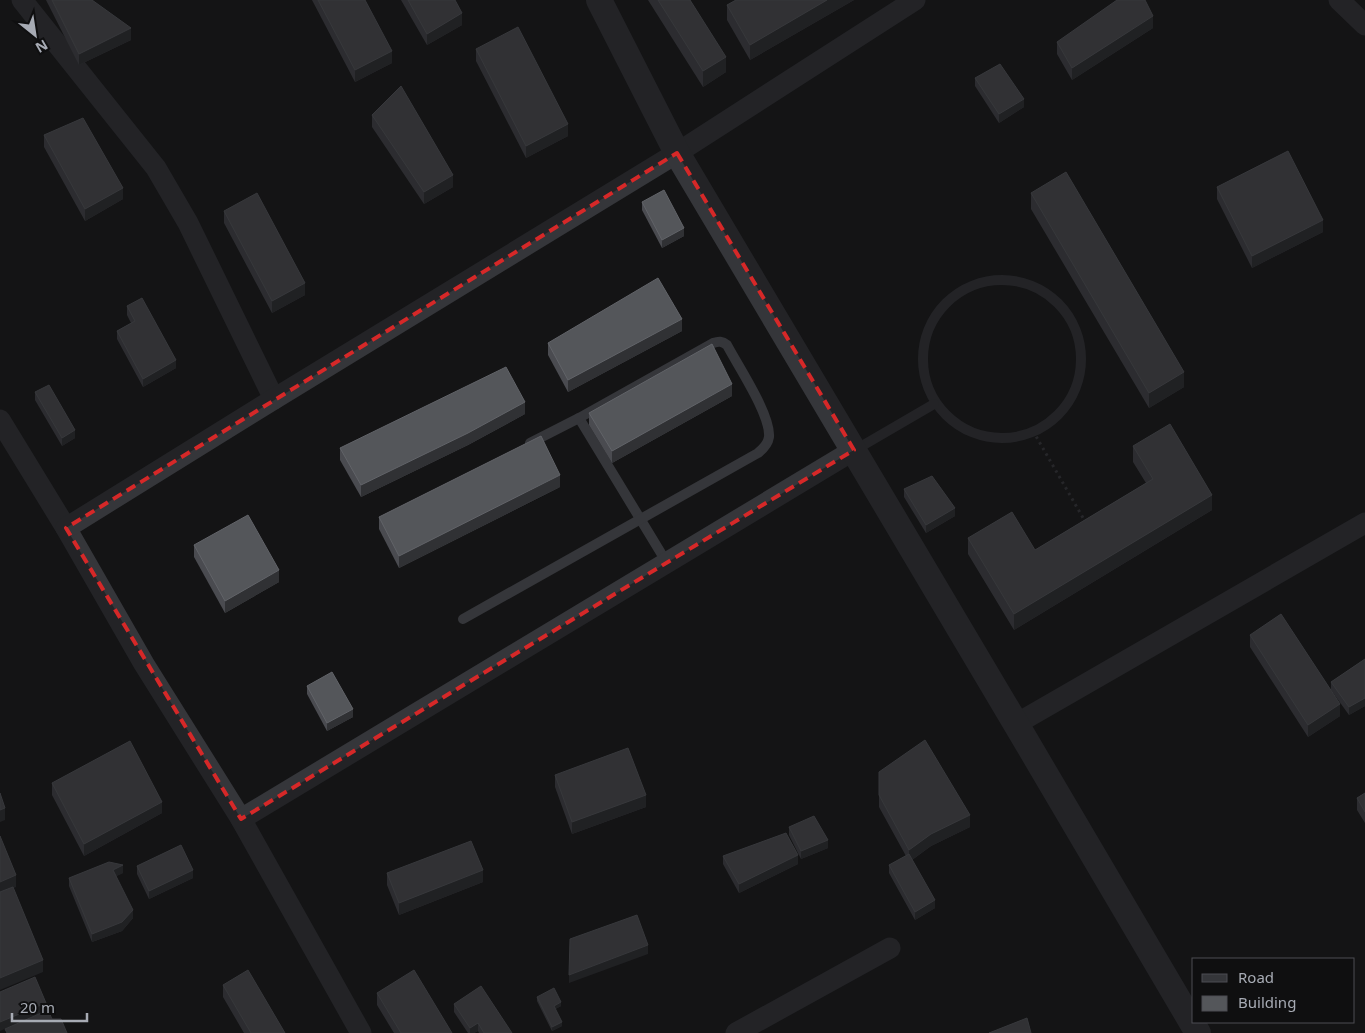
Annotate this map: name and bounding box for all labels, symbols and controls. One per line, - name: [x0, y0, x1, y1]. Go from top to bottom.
- north arrow: [10, 10, 60, 60]
- text: N: [32, 36, 51, 58]
- legend: [1192, 958, 1355, 1023]
- text: Road: [1238, 967, 1274, 987]
- scale bar: [12, 990, 88, 1022]
- text: Building: [1238, 992, 1296, 1012]
- text: 20 m: [20, 997, 55, 1017]

